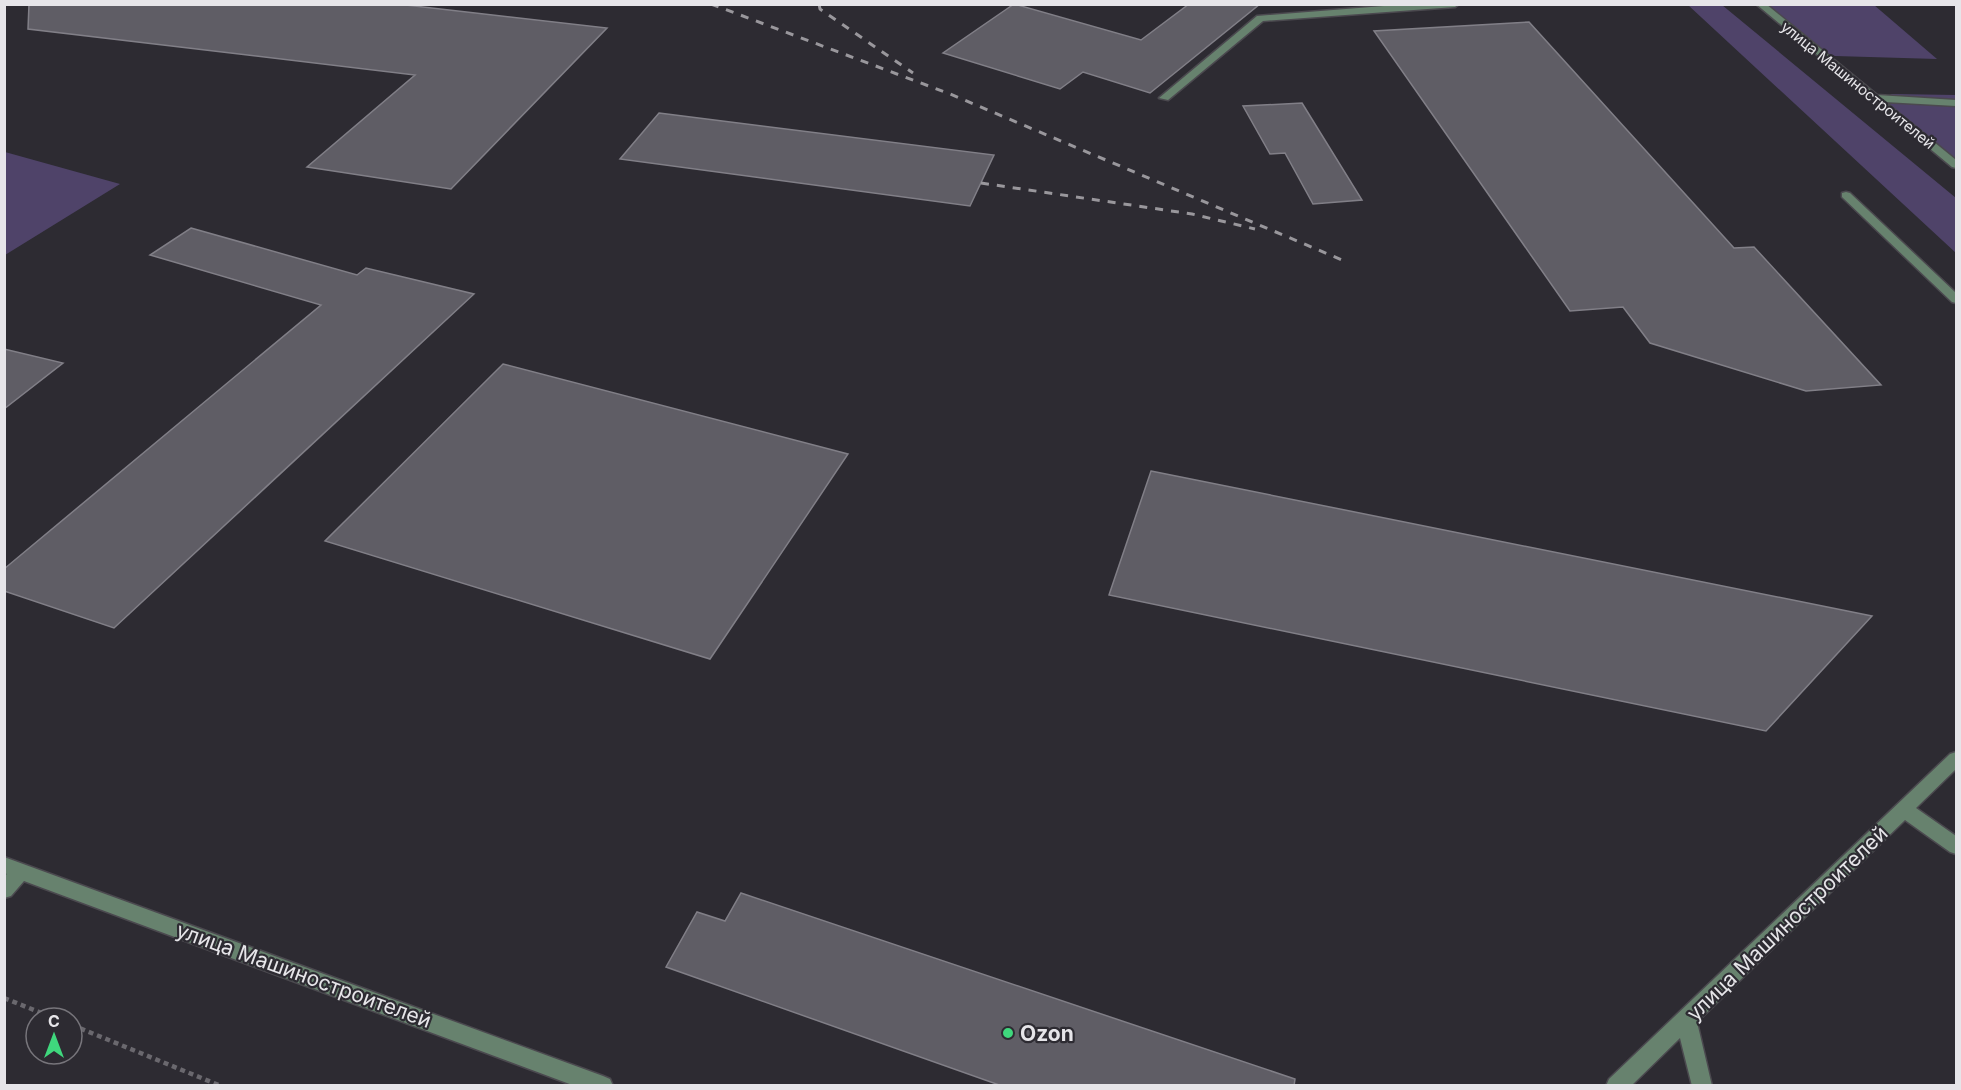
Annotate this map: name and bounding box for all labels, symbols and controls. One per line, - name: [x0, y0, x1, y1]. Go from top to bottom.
- street label: улица Машиностроителей: [1777, 17, 1939, 153]
- street label: улица Машиностроителей: [1681, 820, 1893, 1026]
- street label: улица Машиностроителей: [173, 917, 435, 1033]
- north arrow: [24, 1006, 84, 1066]
- text: С: [48, 1011, 60, 1031]
- place label: Ozon: [1020, 1021, 1074, 1046]
- marker: Ozon: [1001, 1026, 1015, 1040]

